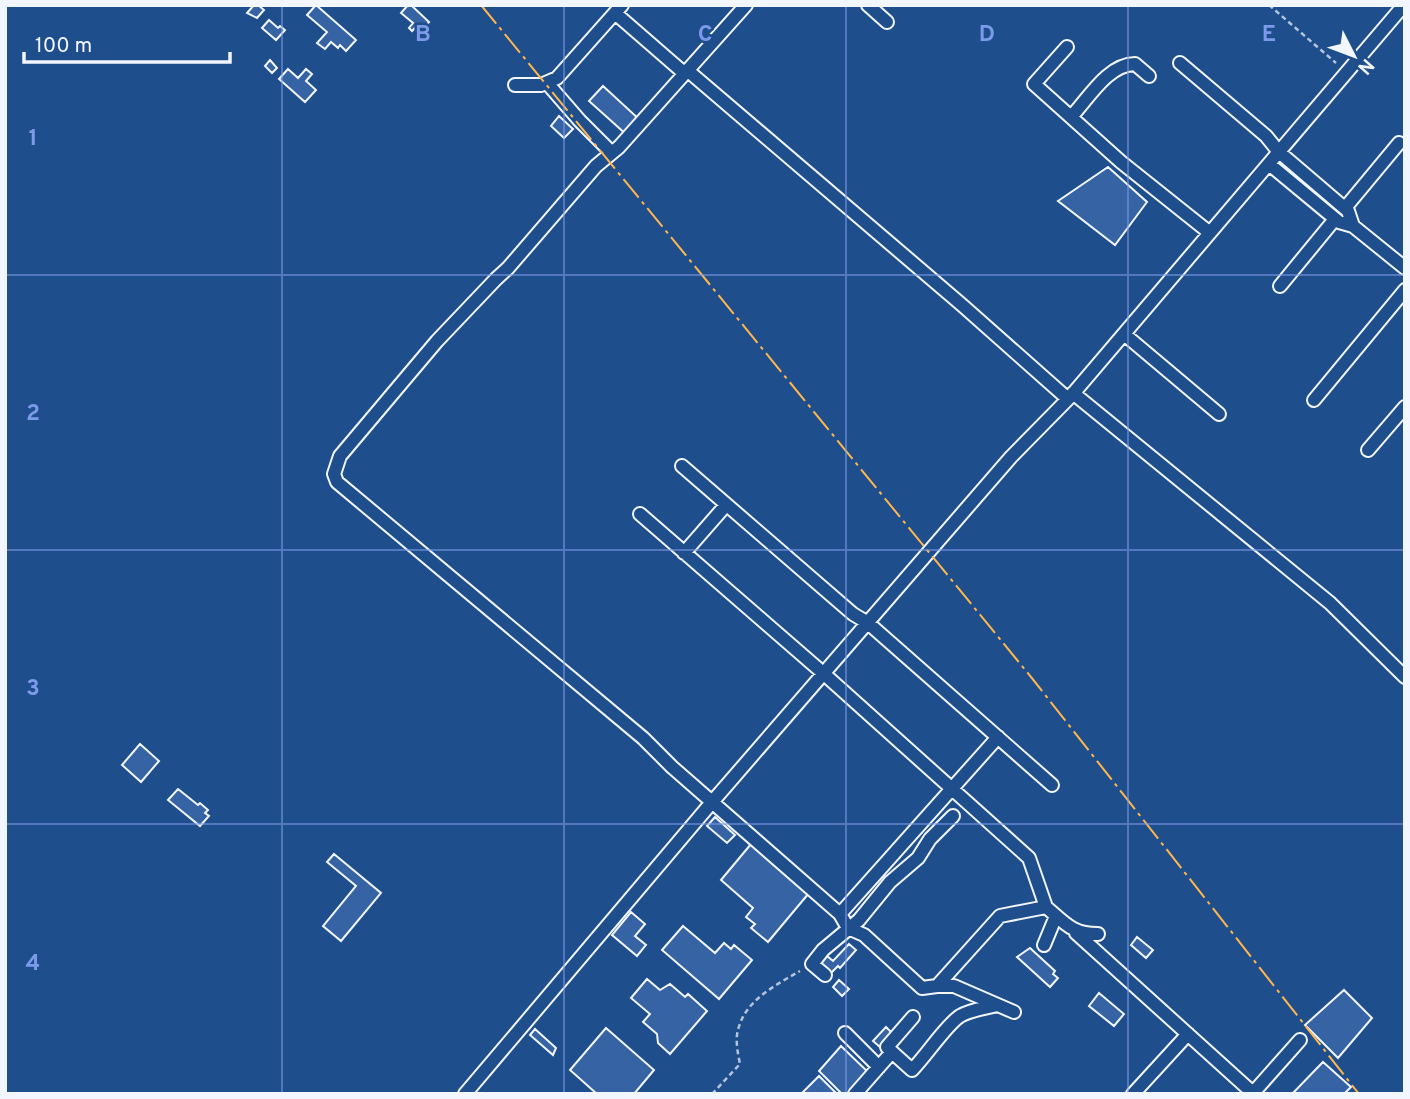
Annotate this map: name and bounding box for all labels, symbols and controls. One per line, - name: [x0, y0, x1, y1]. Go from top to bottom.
- scale bar: [24, 21, 231, 65]
- text: B: [415, 21, 431, 50]
- text: C: [698, 21, 712, 50]
- text: D: [979, 21, 995, 50]
- text: E: [1262, 21, 1276, 50]
- north arrow: [1319, 21, 1389, 91]
- text: 100 m: [35, 33, 92, 60]
- text: N: [1352, 53, 1379, 79]
- text: 1: [28, 125, 38, 154]
- text: 2: [26, 400, 40, 429]
- text: 3: [26, 675, 40, 704]
- text: 4: [26, 950, 40, 979]

